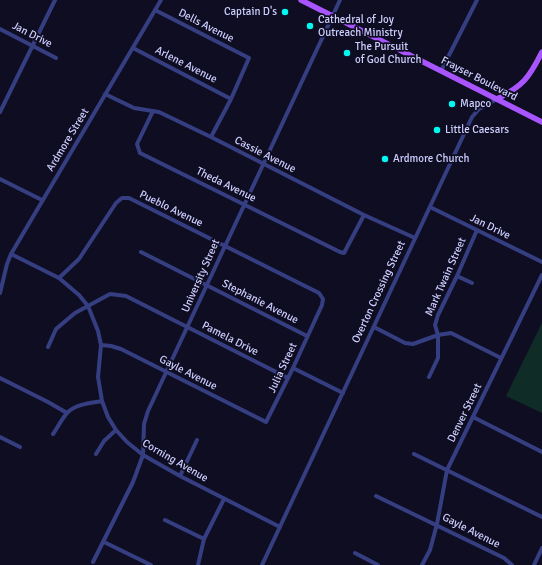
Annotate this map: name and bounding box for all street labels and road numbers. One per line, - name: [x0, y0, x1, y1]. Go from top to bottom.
- street label: Dells Avenue: [176, 6, 236, 46]
- street label: Jan Drive: [10, 19, 54, 51]
- street label: Arlene Avenue: [153, 44, 219, 86]
- street label: Frayser Boulevard: [439, 54, 519, 104]
- street label: Ardmore Street: [44, 106, 92, 174]
- street label: Cassie Avenue: [232, 134, 298, 176]
- street label: Theda Avenue: [194, 165, 258, 205]
- street label: Pueblo Avenue: [137, 188, 205, 230]
- street label: Jan Drive: [468, 212, 512, 242]
- street label: Mark Twain Street: [423, 236, 469, 318]
- street label: University Street: [179, 237, 223, 315]
- street label: Overton Crossing Street: [349, 239, 409, 345]
- street label: Stephanie Avenue: [220, 277, 300, 327]
- street label: Pamela Drive: [200, 319, 260, 359]
- street label: Julia Street: [266, 341, 300, 395]
- street label: Gayle Avenue: [157, 353, 219, 393]
- street label: Denver Street: [445, 381, 485, 445]
- street label: Corning Avenue: [140, 437, 210, 485]
- street label: Gayle Avenue: [440, 511, 502, 551]

